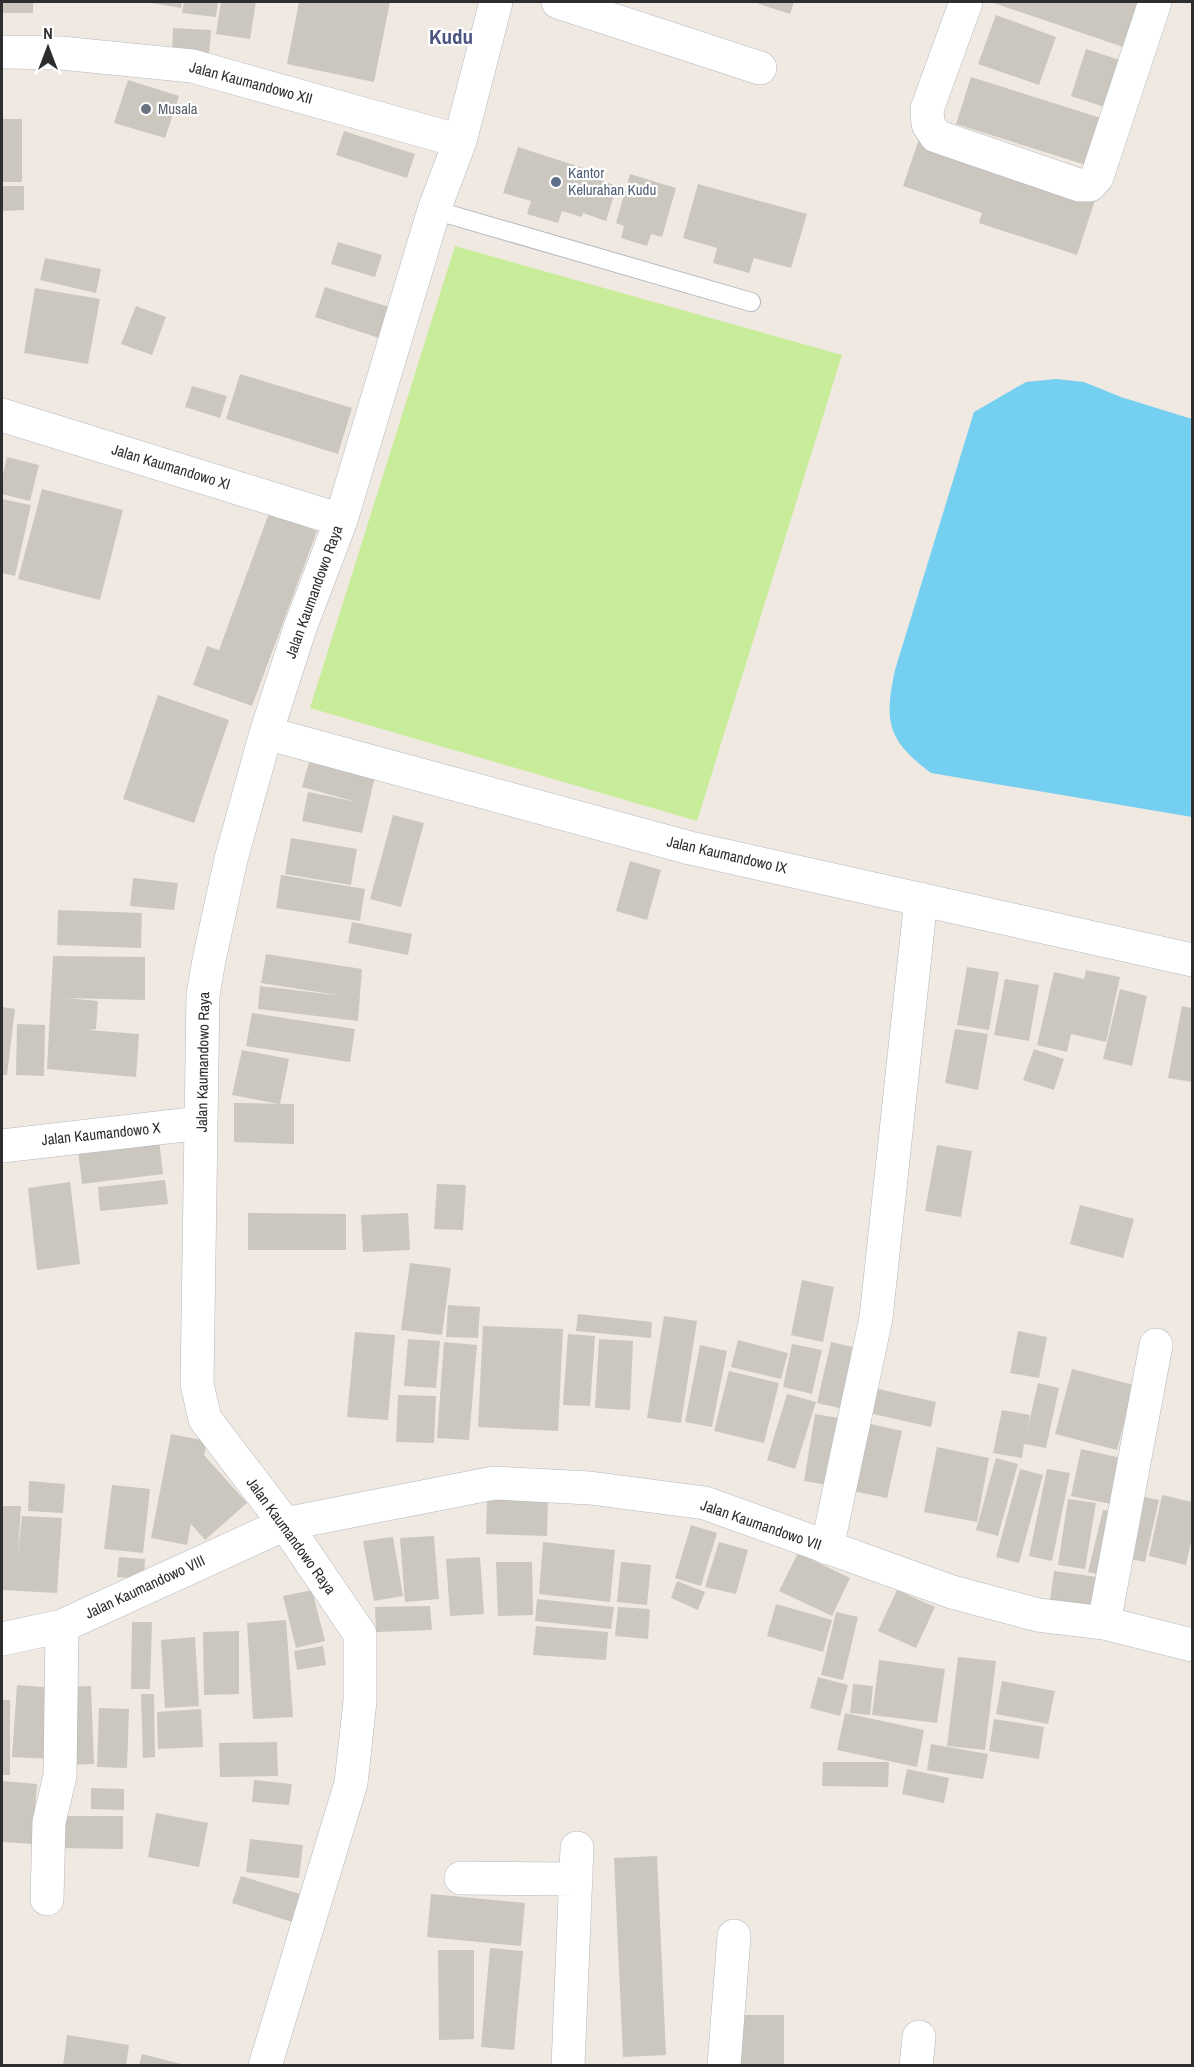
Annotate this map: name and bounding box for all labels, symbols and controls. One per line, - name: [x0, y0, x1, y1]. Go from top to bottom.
- north arrow: [18, 18, 78, 78]
- text: N: [43, 22, 53, 44]
- district label: Kudu: [429, 22, 473, 51]
- street label: Jalan Kaumandowo XII: [187, 56, 315, 109]
- place label: Musala: [158, 98, 198, 119]
- marker: Musala: [139, 102, 153, 116]
- place label: Kantor Kelurahan Kudu: [568, 162, 656, 200]
- marker: Kantor Kelurahan Kudu: [549, 175, 563, 189]
- street label: Jalan Kaumandowo XI: [109, 438, 233, 495]
- street label: Jalan Kaumandowo Raya: [280, 522, 347, 661]
- street label: Jalan Kaumandowo IX: [665, 830, 790, 879]
- street label: Jalan Kaumandowo Raya: [191, 992, 214, 1132]
- street label: Jalan Kaumandowo X: [40, 1117, 162, 1150]
- street label: Jalan Kaumandowo Raya: [242, 1473, 341, 1599]
- street label: Jalan Kaumandowo VII: [698, 1494, 824, 1555]
- street label: Jalan Kaumandowo VIII: [81, 1550, 208, 1624]

